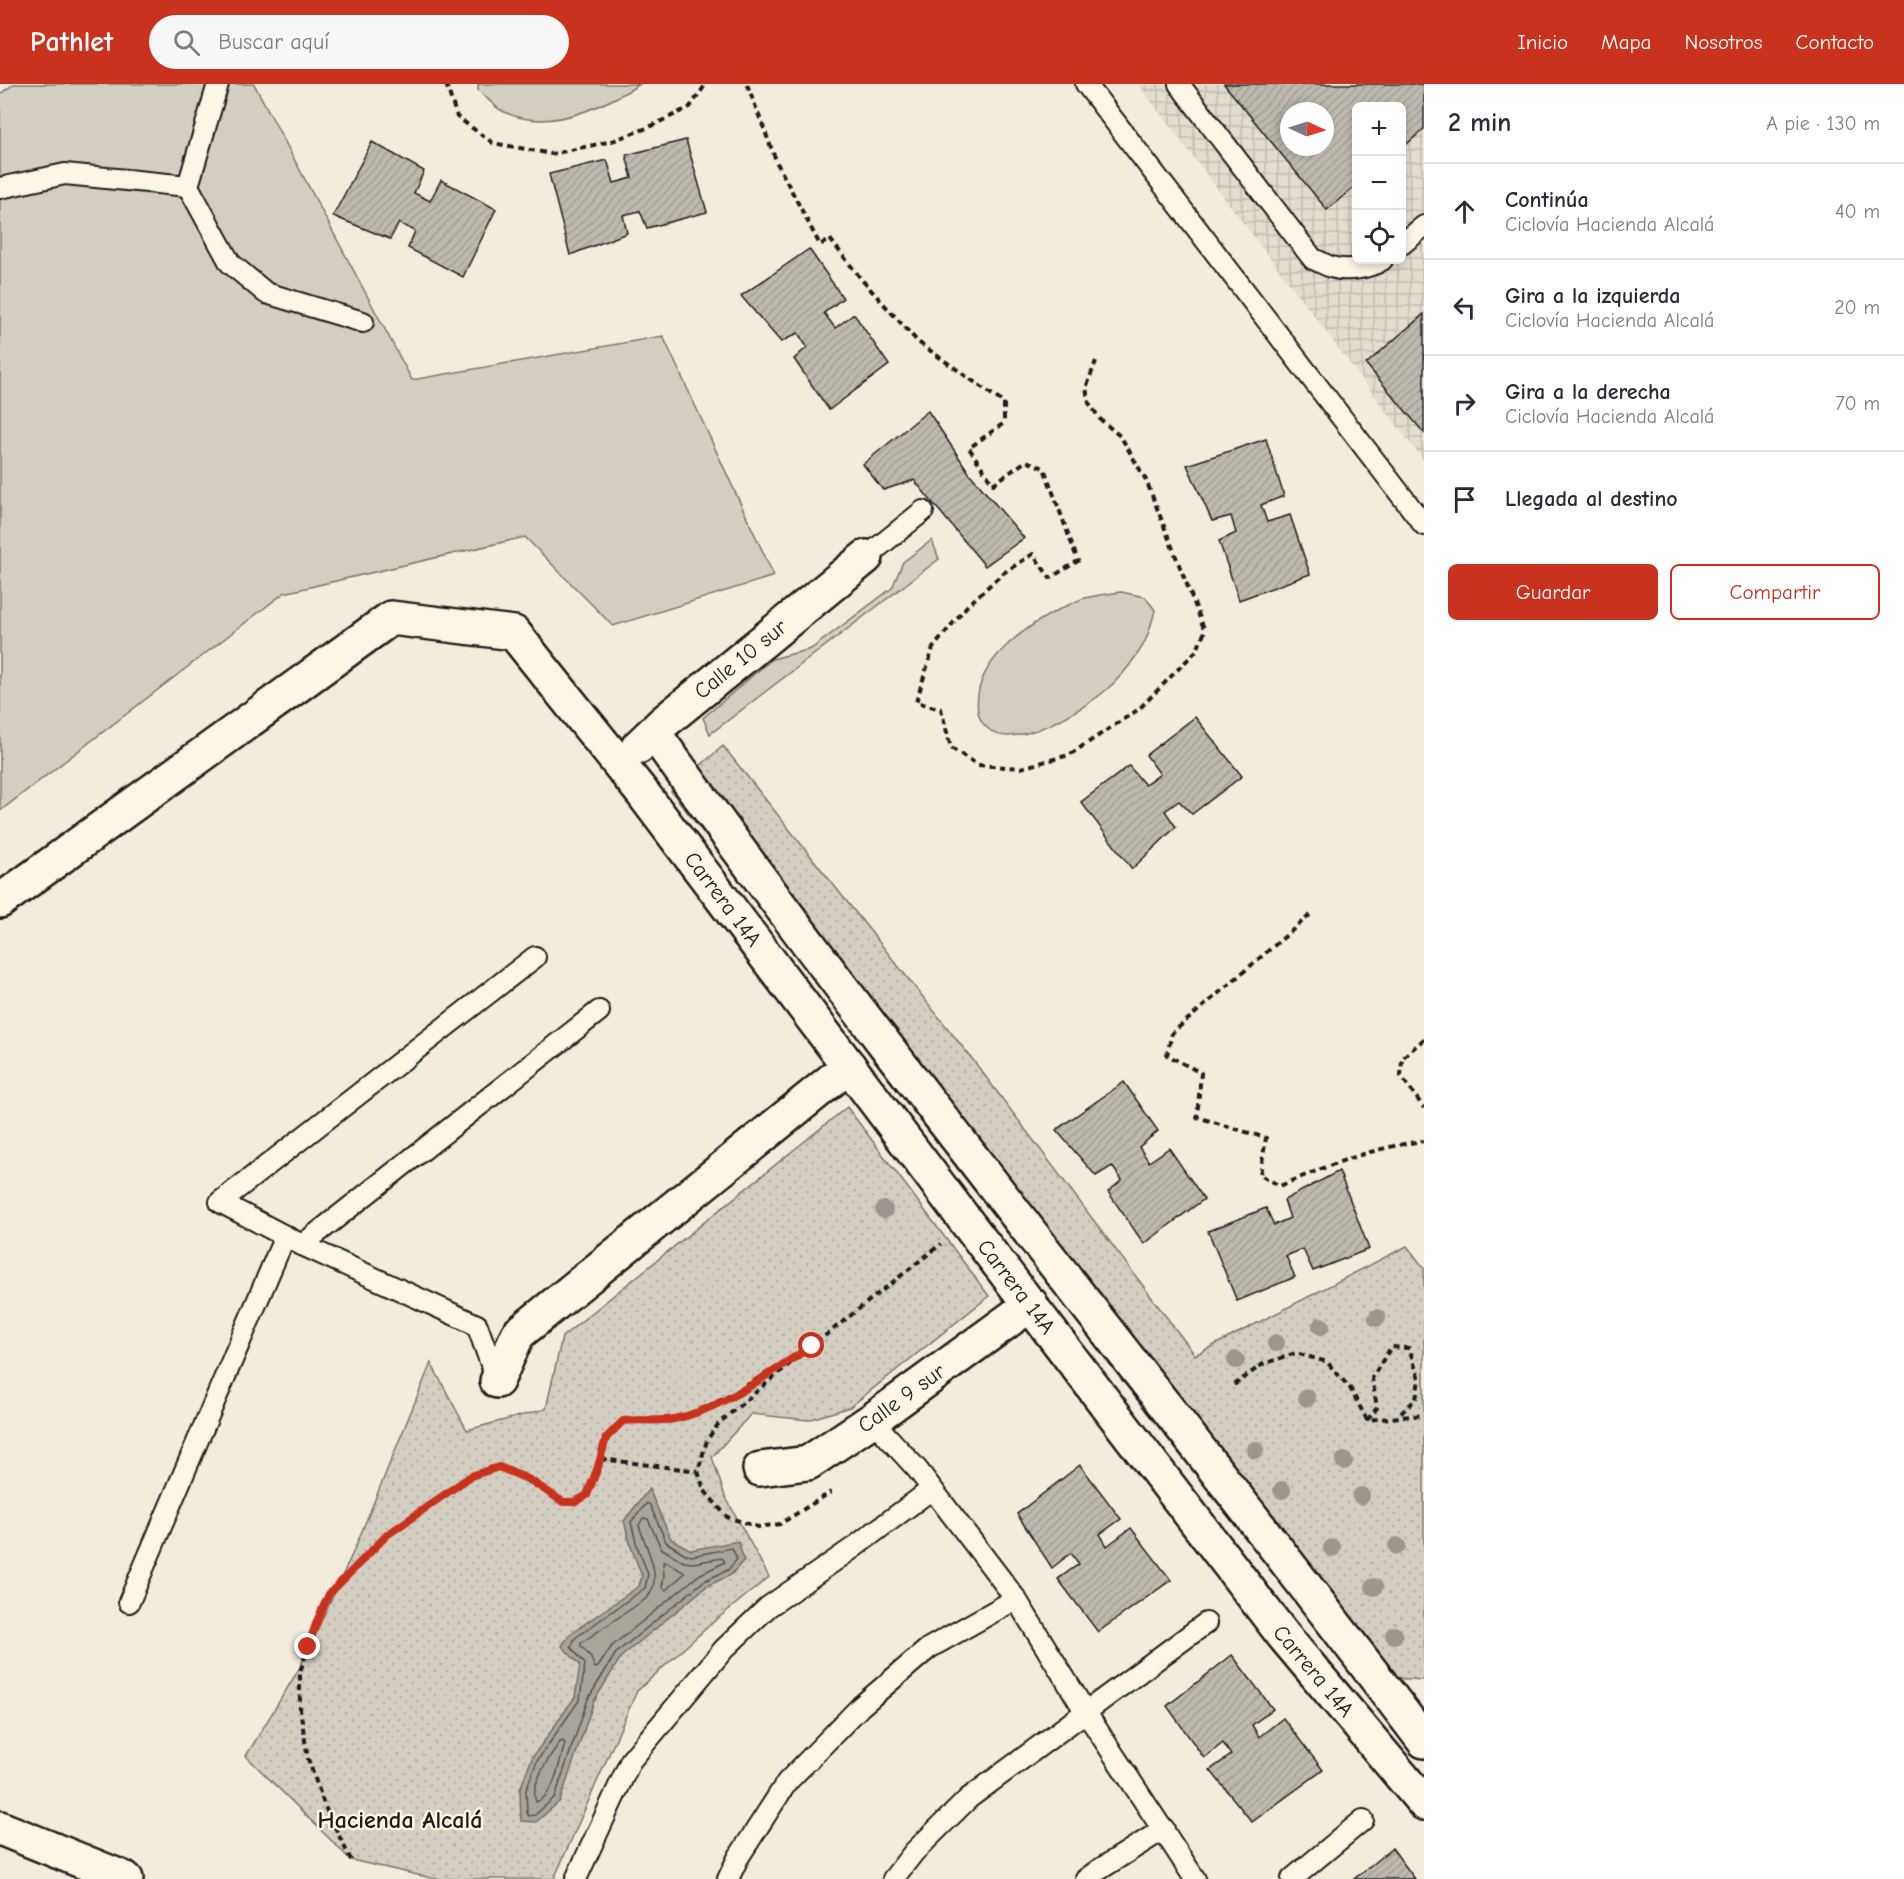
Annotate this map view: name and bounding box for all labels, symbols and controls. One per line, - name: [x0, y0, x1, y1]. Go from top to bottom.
- search box: [149, 15, 569, 69]
- text: Pathlet: [30, 26, 113, 58]
- icon: search: [170, 26, 203, 59]
- text: Buscar aquí: [218, 29, 329, 55]
- text: Inicio: [1517, 30, 1568, 54]
- text: Mapa: [1601, 30, 1651, 54]
- text: Nosotros: [1684, 30, 1763, 54]
- text: Contacto: [1796, 30, 1874, 54]
- north arrow: [1280, 102, 1334, 156]
- map controls: [1352, 102, 1406, 264]
- button: +: [1352, 102, 1406, 156]
- text: 2 min: [1448, 108, 1511, 138]
- text: A pie · 130 m: [1766, 112, 1880, 135]
- button: −: [1352, 156, 1406, 210]
- text: Continúa: [1505, 187, 1589, 213]
- icon: ahead: [1448, 195, 1481, 228]
- text: 40 m: [1835, 200, 1880, 223]
- button: locate: [1352, 210, 1406, 264]
- text: Ciclovía Hacienda Alcalá: [1505, 213, 1714, 236]
- text: Gira a la izquierda: [1505, 283, 1680, 309]
- icon: left: [1448, 291, 1481, 324]
- text: 20 m: [1834, 296, 1880, 319]
- text: Ciclovía Hacienda Alcalá: [1505, 309, 1714, 332]
- text: Gira a la derecha: [1505, 379, 1671, 405]
- icon: right: [1448, 387, 1481, 420]
- text: 70 m: [1835, 392, 1880, 415]
- text: Ciclovía Hacienda Alcalá: [1505, 405, 1714, 428]
- icon: arrive: [1448, 483, 1481, 516]
- text: Llegada al destino: [1505, 486, 1678, 512]
- button: Guardar: [1448, 564, 1658, 620]
- button: Compartir: [1670, 564, 1880, 620]
- street label: Calle 10 sur: [689, 614, 792, 705]
- street label: Carrera 14A: [679, 847, 767, 952]
- street label: Carrera 14A: [972, 1234, 1061, 1339]
- route start: [798, 1332, 824, 1358]
- street label: Calle 9 sur: [853, 1358, 950, 1439]
- street label: Carrera 14A: [1267, 1620, 1360, 1723]
- route end: [294, 1633, 320, 1659]
- district label: Hacienda Alcalá: [318, 1806, 482, 1834]

